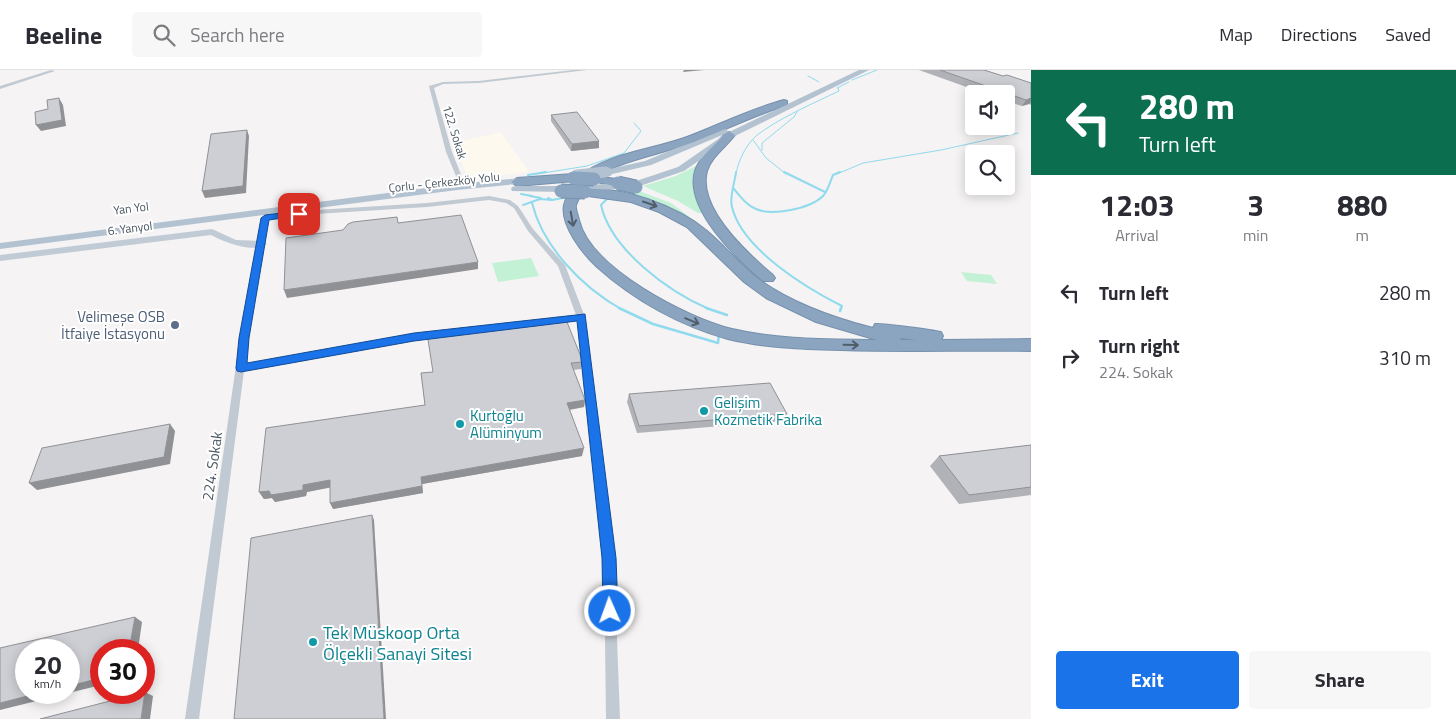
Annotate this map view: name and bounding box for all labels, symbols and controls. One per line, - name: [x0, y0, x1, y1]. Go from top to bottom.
- search box: [132, 12, 482, 57]
- text: Beeline: [25, 17, 102, 53]
- text: Search here: [190, 20, 285, 49]
- icon: search: [150, 21, 178, 49]
- text: Map: [1219, 21, 1253, 48]
- text: Directions: [1281, 21, 1357, 48]
- text: Saved: [1385, 21, 1431, 48]
- text: 280 m: [1139, 79, 1235, 133]
- map controls: [965, 85, 1015, 195]
- button: sound: [965, 85, 1015, 135]
- icon: left: [1056, 90, 1121, 155]
- street label: 122. Sokak: [438, 103, 472, 162]
- text: Turn left: [1139, 127, 1216, 161]
- button: search: [965, 145, 1015, 195]
- street label: Çorlu - Çerkezköy Yolu: [387, 167, 501, 197]
- text: 12:03: [1100, 182, 1174, 228]
- text: 3: [1247, 182, 1264, 228]
- text: 880: [1337, 182, 1387, 228]
- pin: [278, 193, 320, 235]
- street label: Yan Yol: [112, 196, 150, 220]
- icon: arrive: [285, 200, 313, 228]
- one-way arrow: [641, 200, 657, 209]
- one-way arrow: [567, 211, 577, 227]
- street label: 6. Yanyol: [107, 216, 153, 240]
- text: Arrival: [1115, 223, 1159, 247]
- text: min: [1243, 223, 1268, 247]
- text: m: [1356, 223, 1369, 247]
- text: Turn left: [1099, 278, 1169, 307]
- text: 280 m: [1379, 278, 1431, 307]
- icon: left: [1056, 279, 1084, 307]
- place label: Velimeşe OSB İtfaiye İstasyonu: [61, 305, 165, 345]
- one-way arrow: [684, 316, 699, 326]
- marker: Velimeşe OSB İtfaiye İstasyonu: [169, 319, 181, 331]
- text: Turn right: [1099, 331, 1180, 360]
- one-way arrow: [843, 341, 859, 350]
- text: 310 m: [1379, 343, 1431, 372]
- icon: right: [1056, 344, 1084, 372]
- text: 224. Sokak: [1099, 360, 1173, 384]
- place label: Gelişim Kozmetik Fabrika: [714, 391, 823, 431]
- place label: Kurtoğlu Alüminyum: [470, 404, 542, 444]
- marker: Gelişim Kozmetik Fabrika: [698, 405, 710, 417]
- marker: Kurtoğlu Alüminyum: [454, 418, 466, 430]
- street label: 224. Sokak: [196, 430, 228, 502]
- position arrow: [583, 584, 635, 636]
- place label: Tek Müskoop Orta Ölçekli Sanayi Sitesi: [323, 619, 472, 667]
- marker: Tek Müskoop Orta Ölçekli Sanayi Sitesi: [307, 636, 319, 648]
- speed limit sign: 30: [90, 639, 155, 704]
- text: 20: [33, 646, 62, 684]
- button: Exit: [1056, 651, 1239, 709]
- button: Share: [1249, 651, 1431, 709]
- text: km/h: [34, 674, 61, 693]

